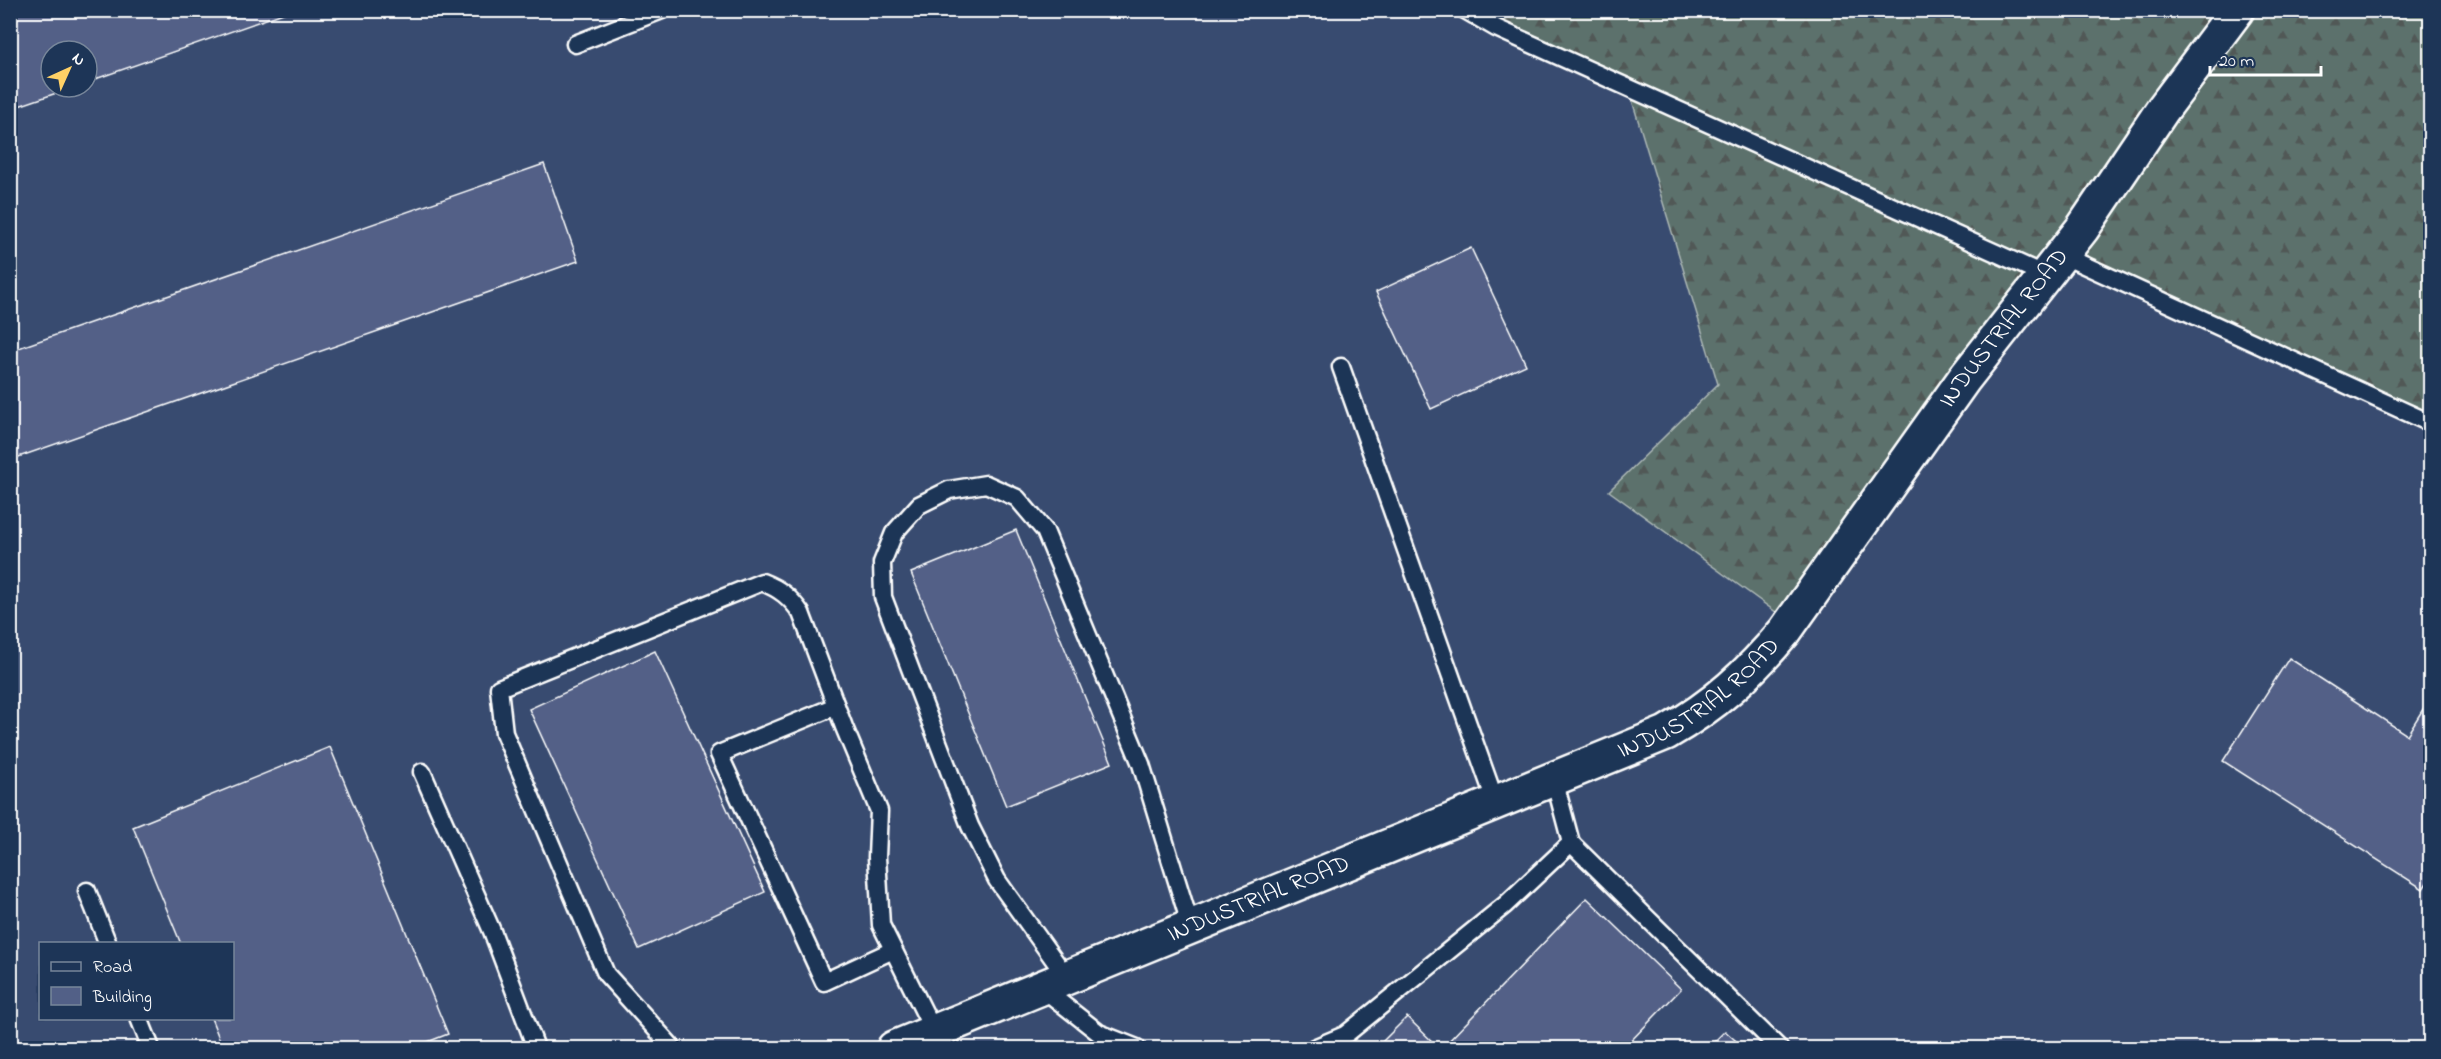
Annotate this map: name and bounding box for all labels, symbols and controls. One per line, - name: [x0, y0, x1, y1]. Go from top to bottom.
- north arrow: [39, 39, 99, 99]
- scale bar: [2210, 39, 2321, 77]
- text: N: [66, 47, 91, 72]
- text: 20 m: [2219, 49, 2254, 75]
- street label: INDUSTRIAL ROAD: [1931, 241, 2078, 416]
- street label: INDUSTRIAL ROAD: [1612, 630, 1789, 768]
- street label: INDUSTRIAL ROAD: [1162, 846, 1355, 952]
- legend: [39, 942, 234, 1020]
- text: Road: [93, 955, 132, 981]
- text: Building: [92, 985, 152, 1012]

